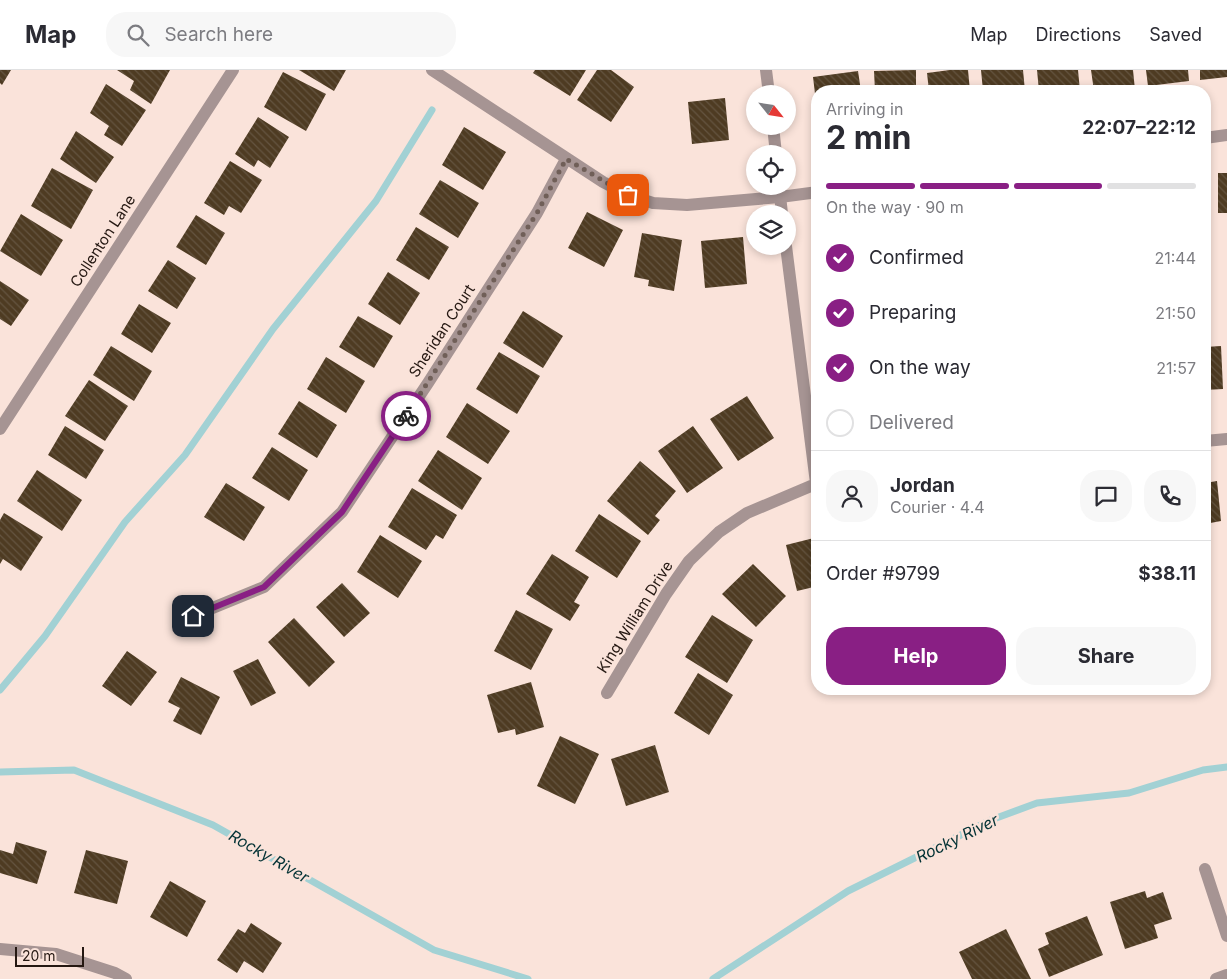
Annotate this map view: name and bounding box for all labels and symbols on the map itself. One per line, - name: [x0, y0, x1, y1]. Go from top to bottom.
- north arrow: [746, 85, 796, 135]
- pin: [607, 174, 649, 216]
- street label: Collenton Lane: [66, 191, 139, 290]
- street label: Sheridan Court: [404, 281, 479, 381]
- courier: [381, 391, 431, 441]
- street label: King William Drive: [592, 557, 677, 676]
- pin: [172, 595, 214, 637]
- water label: Rocky River: [913, 809, 1002, 867]
- water label: Rocky River: [225, 825, 313, 887]
- scale bar: [15, 944, 84, 967]

